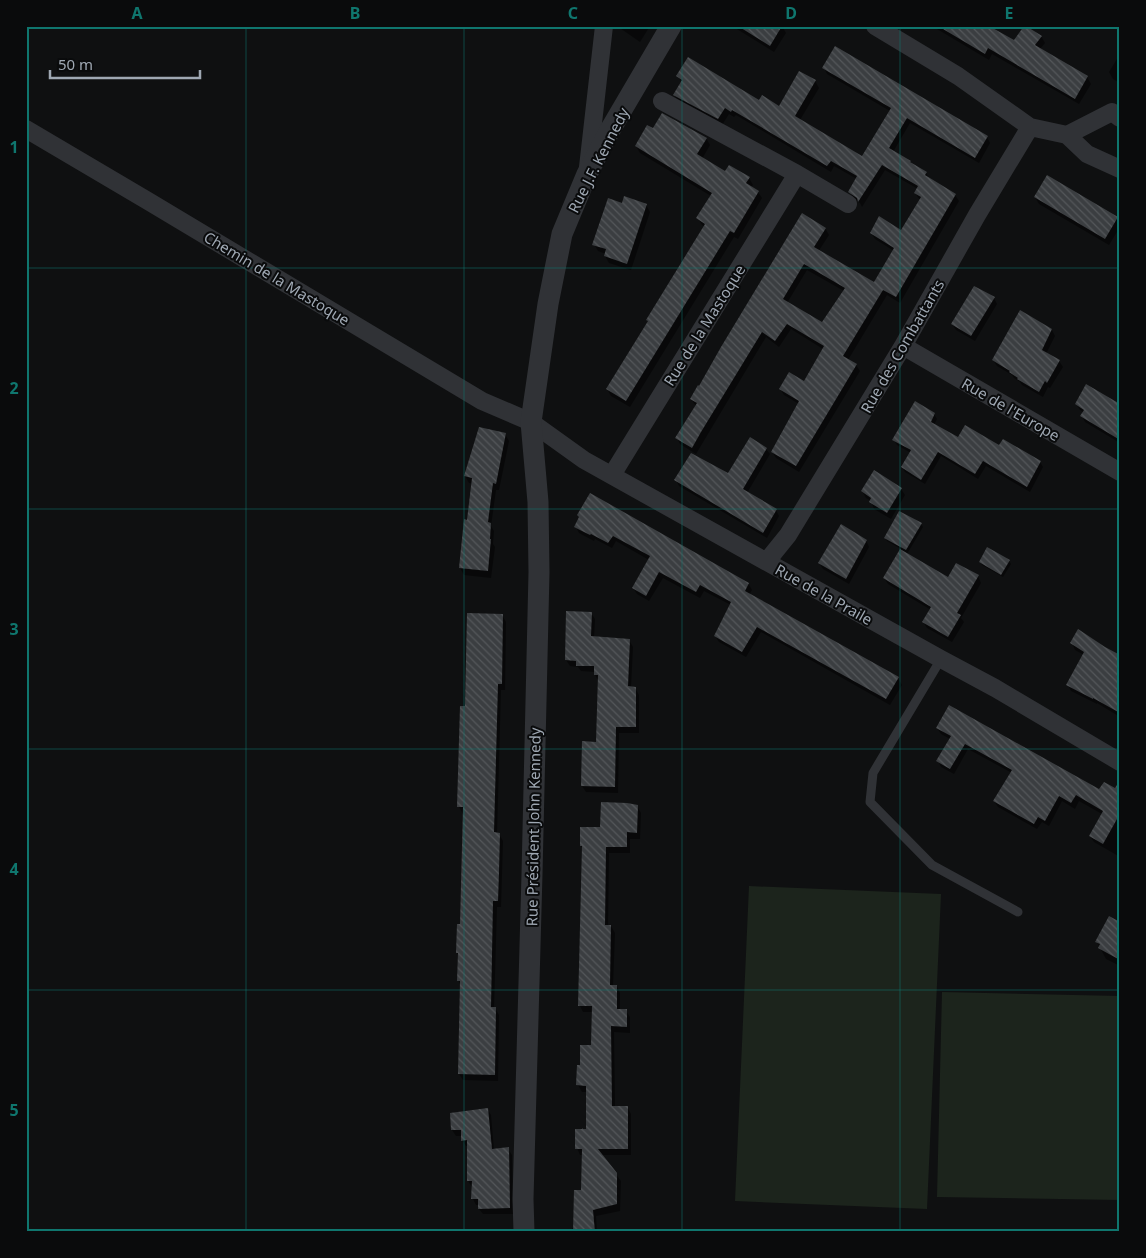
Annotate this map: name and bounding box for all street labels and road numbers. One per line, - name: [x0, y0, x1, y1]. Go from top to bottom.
- street label: Rue J.F. Kennedy: [563, 104, 633, 216]
- street label: Chemin de la Mastoque: [200, 226, 354, 330]
- street label: Rue de la Mastoque: [659, 261, 749, 389]
- street label: Rue des Combattants: [856, 276, 948, 416]
- street label: Rue de l'Europe: [958, 373, 1064, 445]
- street label: Rue de la Praile: [772, 559, 876, 629]
- street label: Rue Président John Kennedy: [521, 727, 545, 927]

